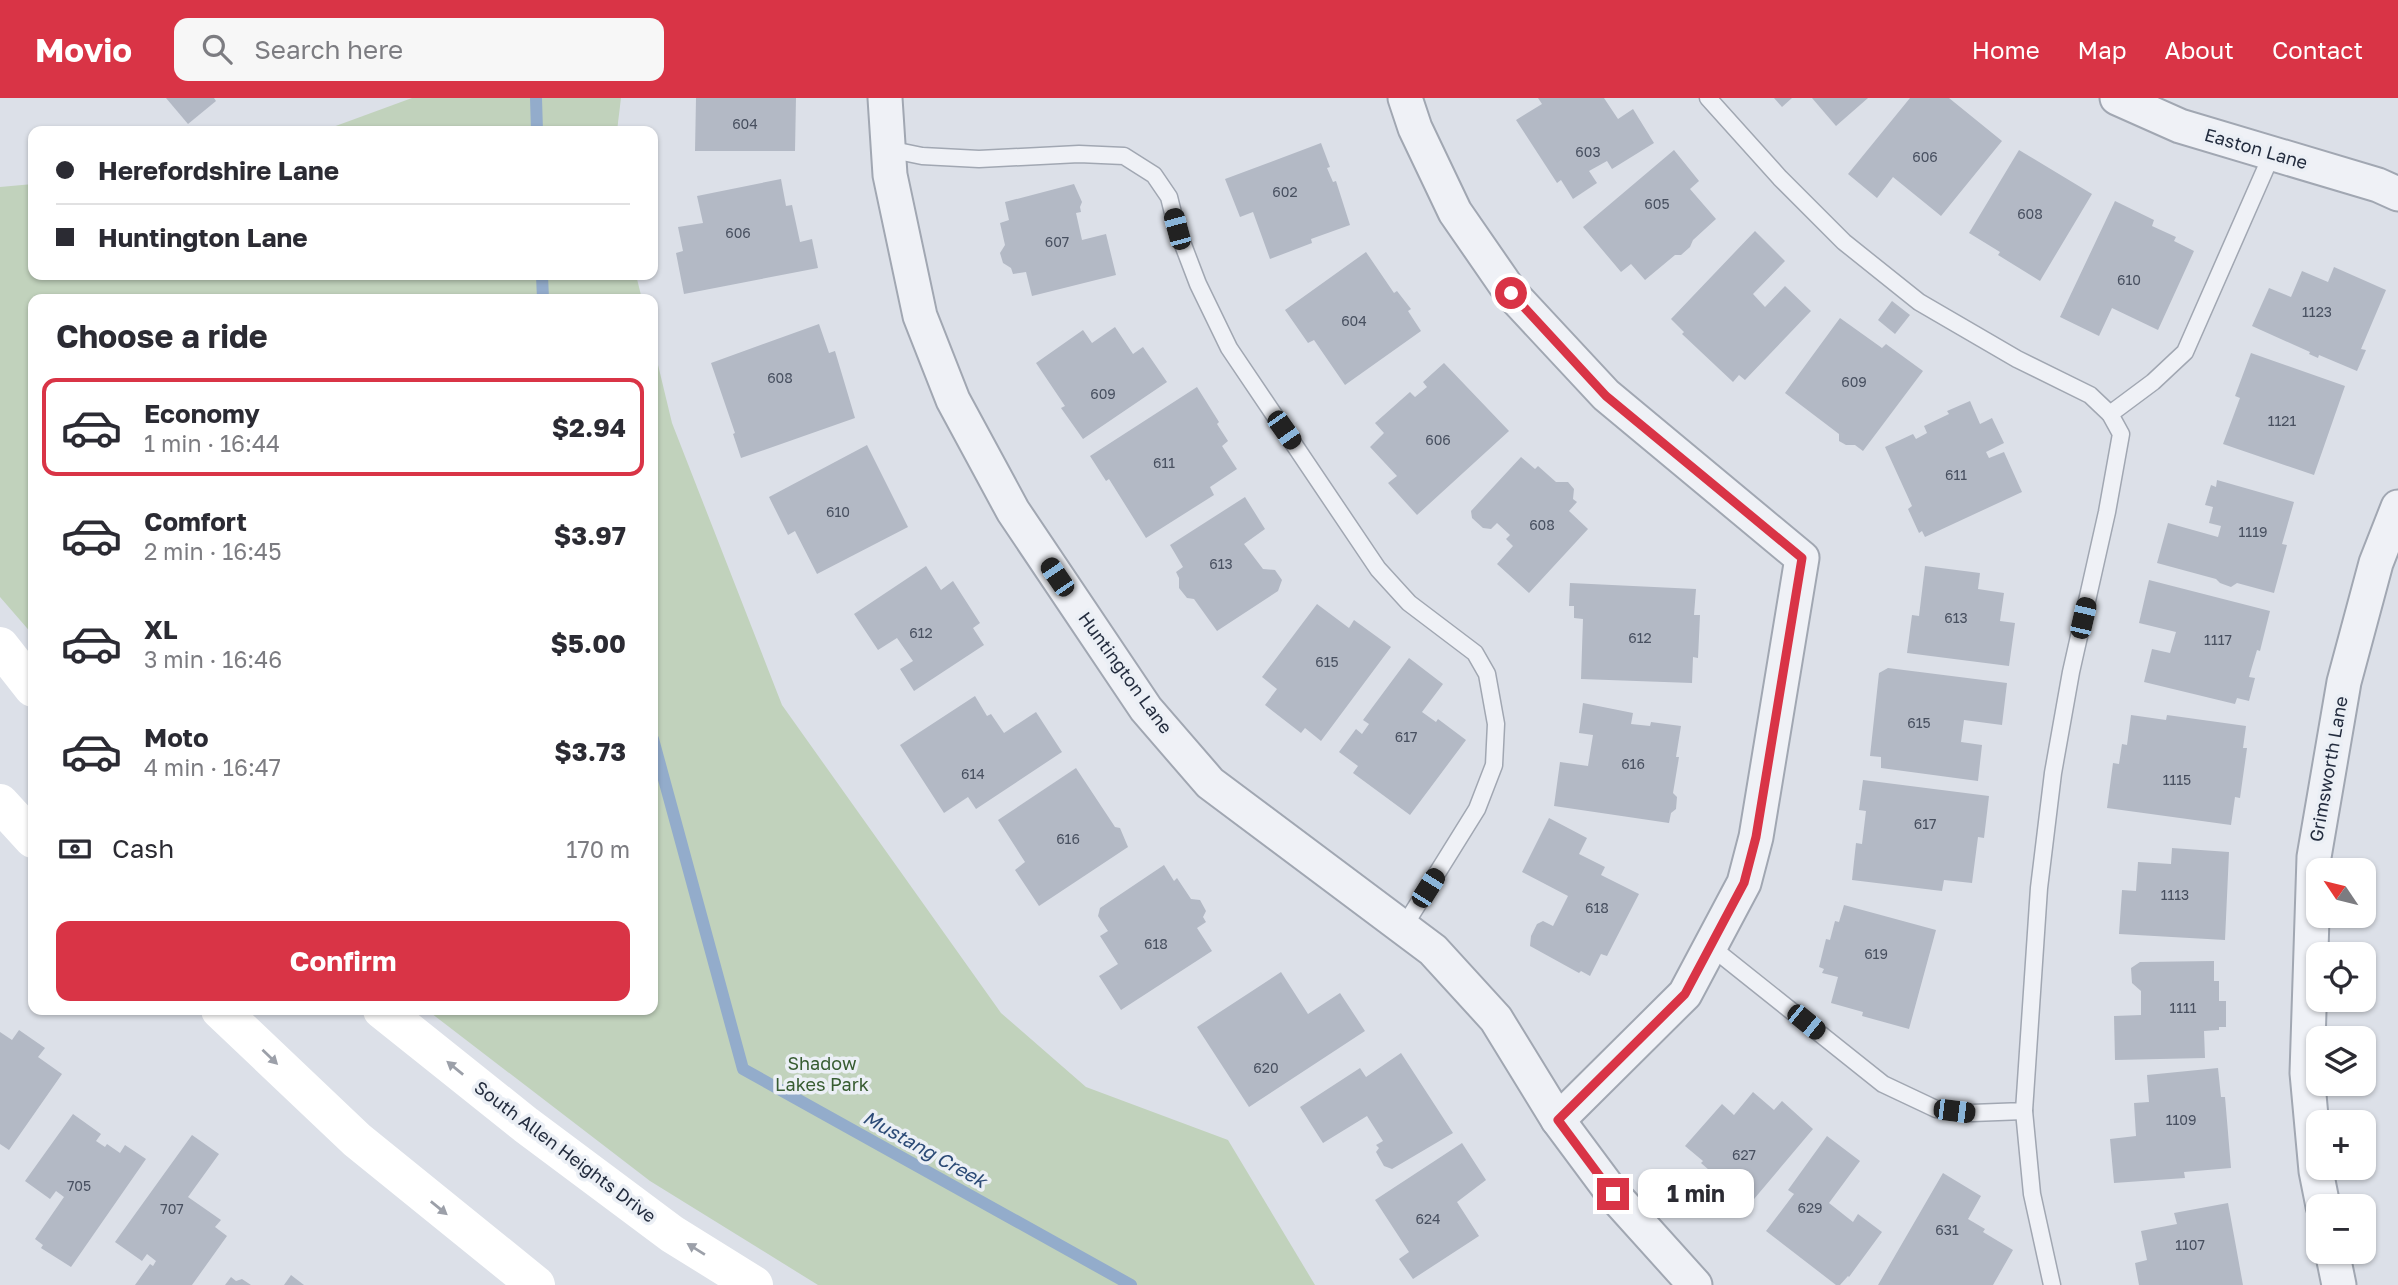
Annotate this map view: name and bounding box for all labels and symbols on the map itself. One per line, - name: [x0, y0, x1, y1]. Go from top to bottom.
- house number: 604: [732, 115, 758, 132]
- street label: Easton Lane: [2202, 123, 2310, 173]
- house number: 603: [1575, 143, 1601, 160]
- house number: 606: [1912, 148, 1938, 165]
- house number: 602: [1272, 183, 1298, 200]
- house number: 605: [1644, 195, 1670, 212]
- house number: 608: [2017, 205, 2043, 222]
- car: [1162, 206, 1193, 252]
- house number: 606: [725, 224, 751, 241]
- house number: 607: [1045, 233, 1069, 250]
- house number: 610: [2117, 271, 2141, 288]
- route start: [1495, 277, 1527, 309]
- house number: 1123: [2302, 303, 2332, 320]
- house number: 604: [1341, 312, 1367, 329]
- house number: 608: [767, 369, 793, 386]
- house number: 609: [1841, 373, 1867, 390]
- house number: 609: [1090, 385, 1116, 402]
- car: [1264, 407, 1305, 453]
- house number: 1121: [2268, 412, 2296, 429]
- house number: 606: [1425, 431, 1451, 448]
- house number: 611: [1153, 454, 1175, 471]
- house number: 611: [1945, 466, 1967, 483]
- house number: 610: [826, 503, 850, 520]
- house number: 608: [1529, 516, 1555, 533]
- house number: 1119: [2239, 523, 2267, 540]
- car: [1037, 554, 1078, 600]
- house number: 613: [1209, 555, 1233, 572]
- car: [2069, 595, 2098, 641]
- street label: Huntington Lane: [1074, 607, 1177, 738]
- house number: 613: [1944, 609, 1968, 626]
- house number: 612: [909, 624, 933, 641]
- house number: 612: [1628, 629, 1652, 646]
- house number: 1117: [2204, 631, 2232, 648]
- house number: 615: [1315, 653, 1339, 670]
- street label: Grimsworth Lane: [2304, 694, 2352, 843]
- house number: 615: [1907, 714, 1931, 731]
- house number: 617: [1395, 728, 1417, 745]
- house number: 616: [1621, 755, 1645, 772]
- house number: 614: [961, 765, 985, 782]
- house number: 1115: [2163, 771, 2191, 788]
- house number: 617: [1914, 815, 1936, 832]
- house number: 616: [1056, 830, 1080, 847]
- north arrow: [2306, 858, 2376, 928]
- car: [1408, 865, 1449, 911]
- house number: 1113: [2161, 886, 2189, 903]
- house number: 618: [1585, 899, 1609, 916]
- house number: 618: [1144, 935, 1168, 952]
- house number: 619: [1864, 945, 1888, 962]
- house number: 1111: [2169, 999, 2197, 1016]
- car: [1784, 1001, 1829, 1043]
- one-way arrow: [261, 1048, 278, 1065]
- park label: Shadow Lakes Park: [775, 1052, 869, 1095]
- house number: 620: [1253, 1059, 1279, 1076]
- one-way arrow: [447, 1061, 465, 1076]
- street label: South Allen Heights Drive: [470, 1076, 661, 1227]
- car: [1932, 1098, 1977, 1124]
- water label: Mustang Creek: [860, 1105, 993, 1193]
- house number: 1109: [2166, 1111, 2196, 1128]
- house number: 627: [1732, 1146, 1756, 1163]
- callout: 1 min: [1638, 1170, 1753, 1218]
- house number: 705: [67, 1177, 91, 1194]
- route end: [1597, 1178, 1629, 1210]
- house number: 629: [1797, 1199, 1823, 1216]
- house number: 707: [160, 1200, 184, 1217]
- one-way arrow: [431, 1200, 448, 1215]
- house number: 624: [1415, 1210, 1441, 1227]
- house number: 631: [1935, 1221, 1959, 1238]
- house number: 1107: [2175, 1236, 2205, 1253]
- one-way arrow: [687, 1242, 706, 1255]

